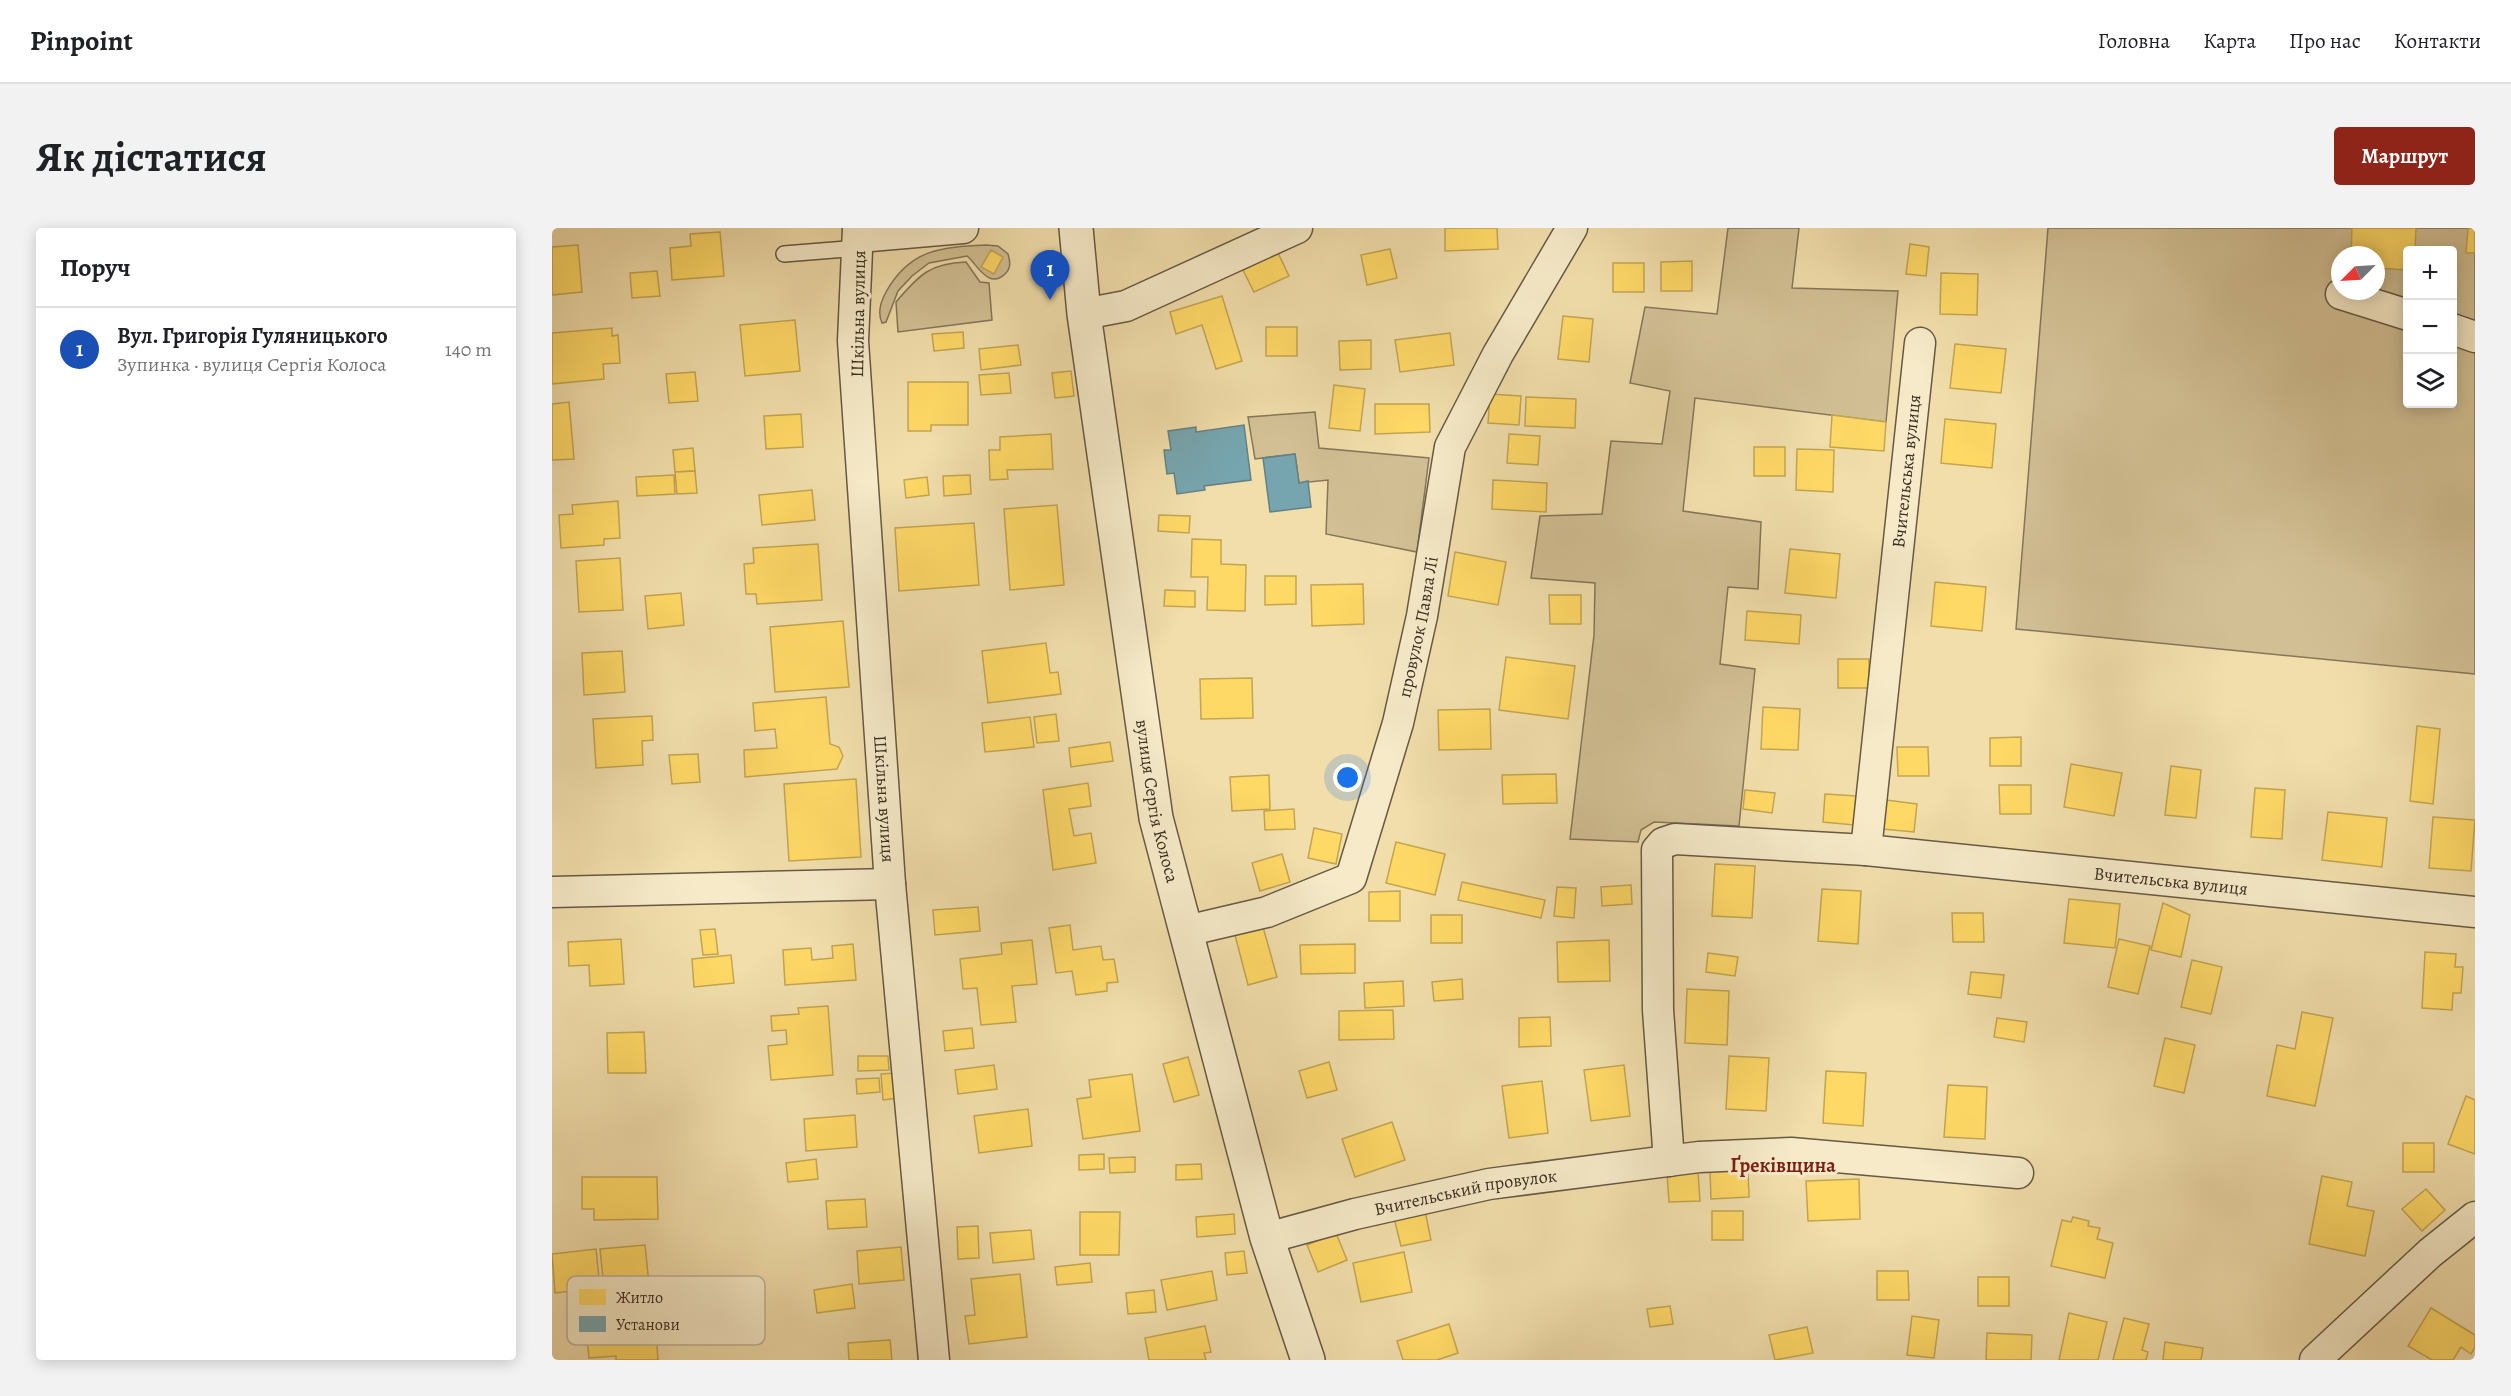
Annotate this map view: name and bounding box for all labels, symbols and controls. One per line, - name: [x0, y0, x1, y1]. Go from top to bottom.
- text: Pinpoint: [30, 22, 133, 60]
- text: Головна: [2098, 27, 2170, 55]
- text: Карта: [2203, 27, 2256, 55]
- text: Про нас: [2289, 27, 2361, 55]
- text: Контакти: [2394, 27, 2481, 55]
- button: Маршрут: [2334, 127, 2475, 185]
- text: Як дістатися: [36, 128, 267, 185]
- north arrow: [2331, 246, 2385, 300]
- map controls: [2403, 246, 2457, 408]
- button: +: [2403, 246, 2457, 300]
- text: Поруч: [60, 250, 131, 285]
- street label: Шкільна вулиця: [845, 250, 871, 378]
- pin: 1: [1030, 250, 1070, 300]
- button: −: [2403, 300, 2457, 354]
- text: Вул. Григорія Гуляницького: [117, 321, 388, 351]
- text: 1: [76, 336, 83, 363]
- text: 140 m: [445, 336, 492, 363]
- text: Зупинка · вулиця Сергія Колоса: [117, 351, 387, 378]
- button: layers: [2403, 354, 2457, 408]
- street label: Вчительська вулиця: [1886, 393, 1926, 549]
- street label: провулок Павла Лі: [1392, 555, 1444, 700]
- street label: вулиця Сергія Колоса: [1130, 718, 1185, 886]
- street label: Шкільна вулиця: [868, 734, 901, 863]
- your location: [1333, 763, 1362, 792]
- street label: Вчительська вулиця: [2093, 861, 2249, 901]
- district label: Ґреківщина: [1730, 1152, 1836, 1179]
- street label: Вчительський провулок: [1372, 1163, 1558, 1221]
- legend: [567, 1276, 765, 1345]
- text: Житло: [616, 1287, 663, 1309]
- text: Установи: [616, 1314, 680, 1336]

